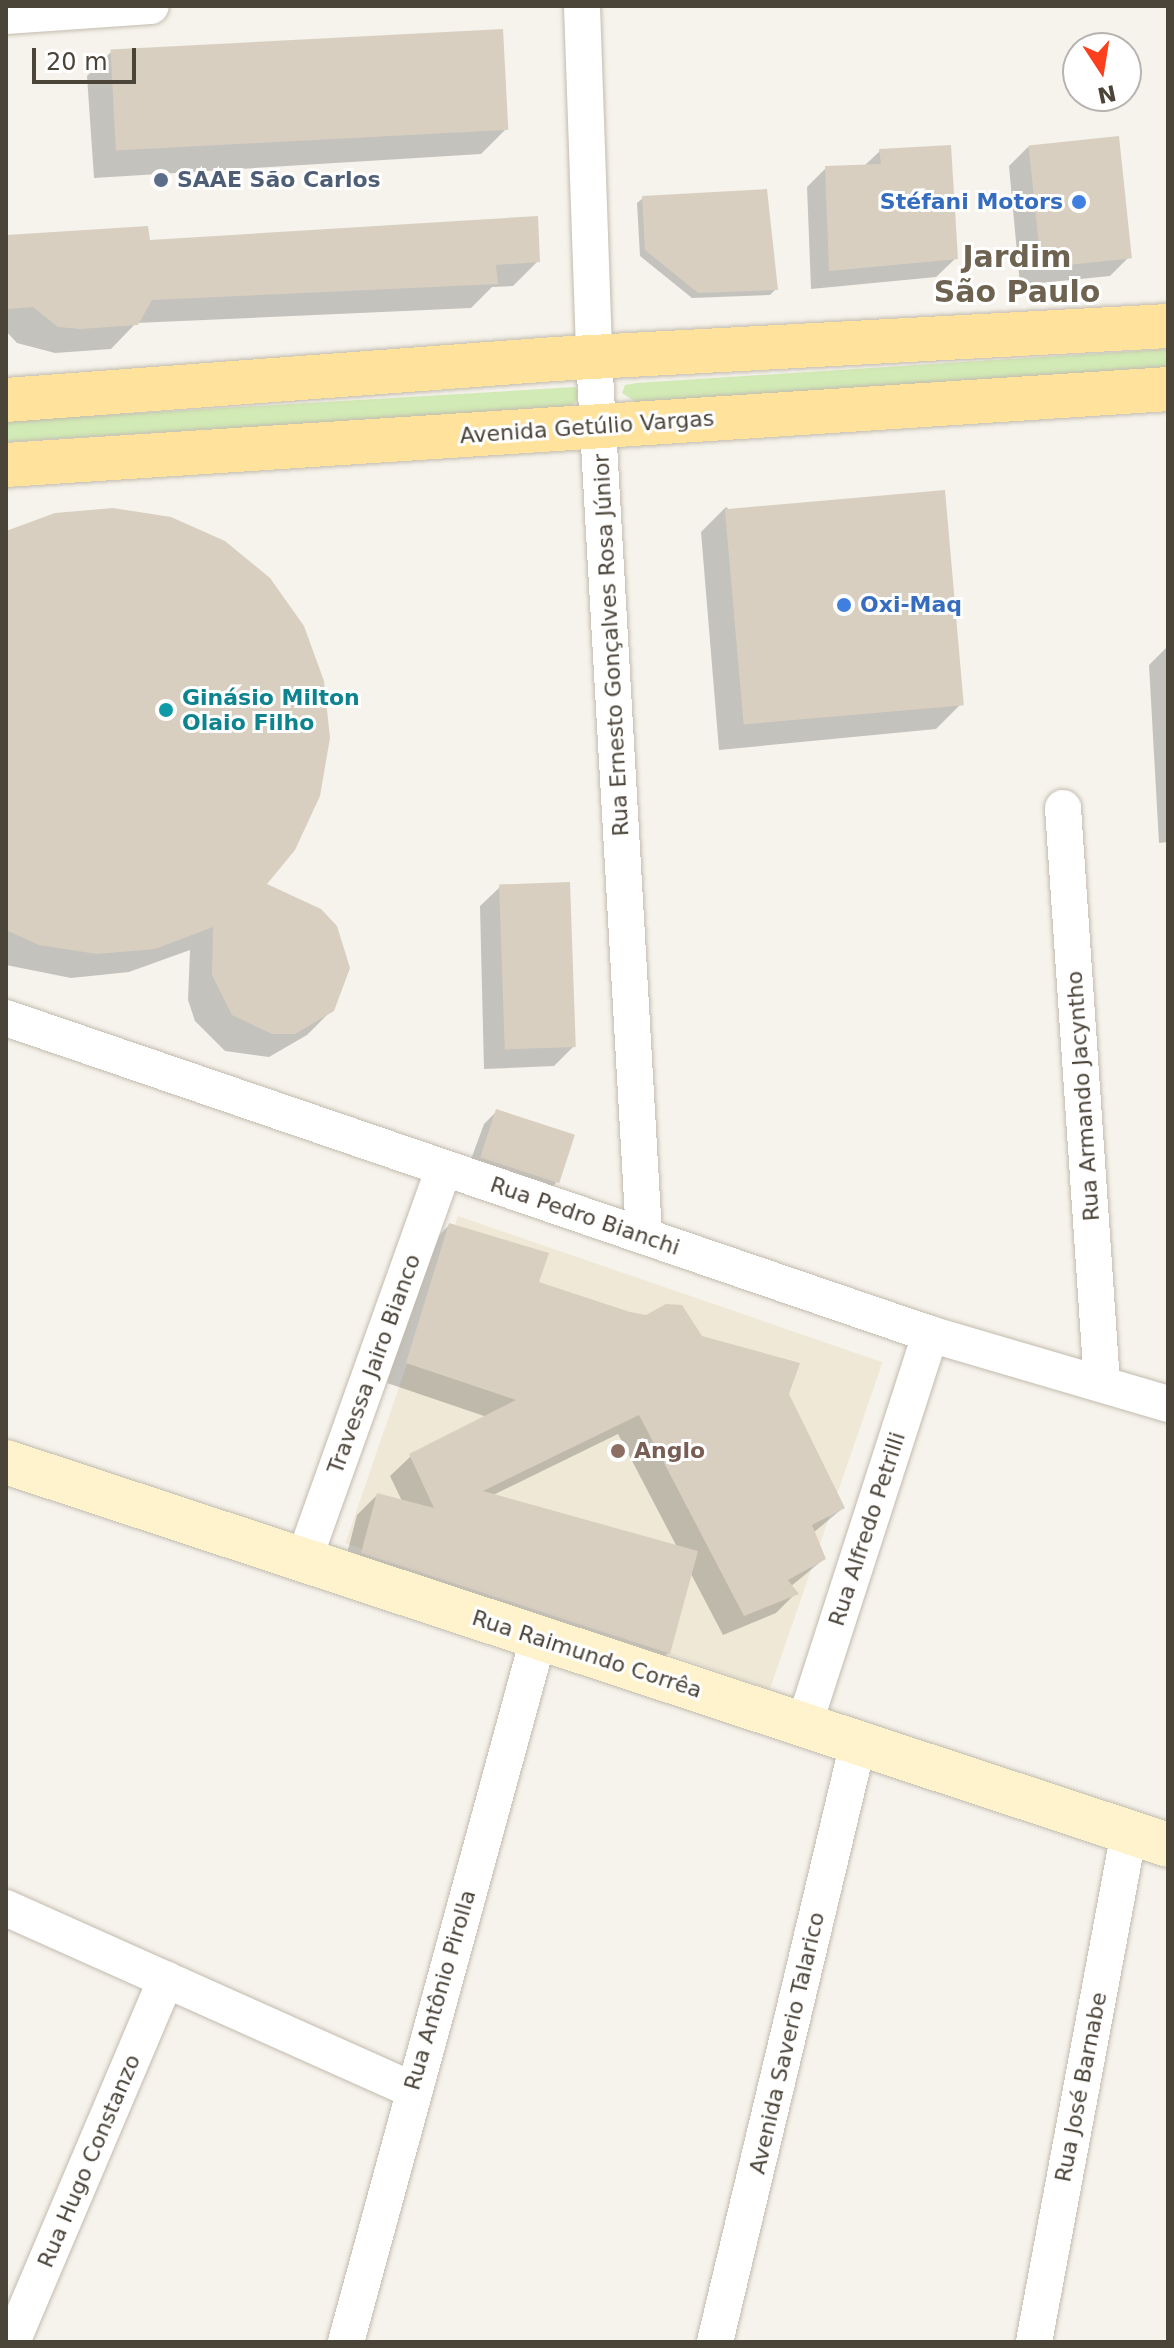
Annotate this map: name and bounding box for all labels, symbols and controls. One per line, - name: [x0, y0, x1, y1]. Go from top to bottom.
- scale bar: [36, 32, 140, 82]
- north arrow: [1062, 32, 1142, 112]
- text: 20 m: [46, 48, 108, 76]
- text: N: [1095, 80, 1118, 108]
- place label: SAAE São Carlos: [177, 167, 381, 193]
- marker: SAAE São Carlos: [152, 171, 170, 189]
- place label: Stéfani Motors: [880, 189, 1063, 215]
- marker: Stéfani Motors: [1070, 193, 1088, 211]
- district label: Jardim São Paulo: [934, 239, 1100, 310]
- street label: Avenida Getúlio Vargas: [459, 405, 715, 449]
- street label: Rua Ernesto Gonçalves Rosa Júnior: [588, 453, 634, 837]
- place label: Oxi-Maq: [860, 592, 962, 618]
- marker: Oxi-Maq: [835, 596, 853, 614]
- place label: Ginásio Milton Olaio Filho: [182, 684, 360, 736]
- marker: Ginásio Milton Olaio Filho: [157, 701, 175, 719]
- street label: Rua Armando Jacyntho: [1061, 970, 1105, 1222]
- street label: Rua Pedro Bianchi: [487, 1171, 683, 1261]
- street label: Travessa Jairo Bianco: [322, 1250, 426, 1478]
- street label: Rua Alfredo Petrilli: [823, 1429, 911, 1629]
- place label: Anglo: [634, 1438, 705, 1464]
- marker: Anglo: [609, 1442, 627, 1460]
- street label: Rua Raimundo Corrêa: [469, 1604, 705, 1704]
- street label: Rua Antônio Pirolla: [399, 1887, 481, 2093]
- street label: Avenida Saverio Talarico: [744, 1909, 830, 2177]
- street label: Rua José Barnabe: [1050, 1990, 1112, 2184]
- street label: Rua Hugo Constanzo: [32, 2050, 146, 2272]

